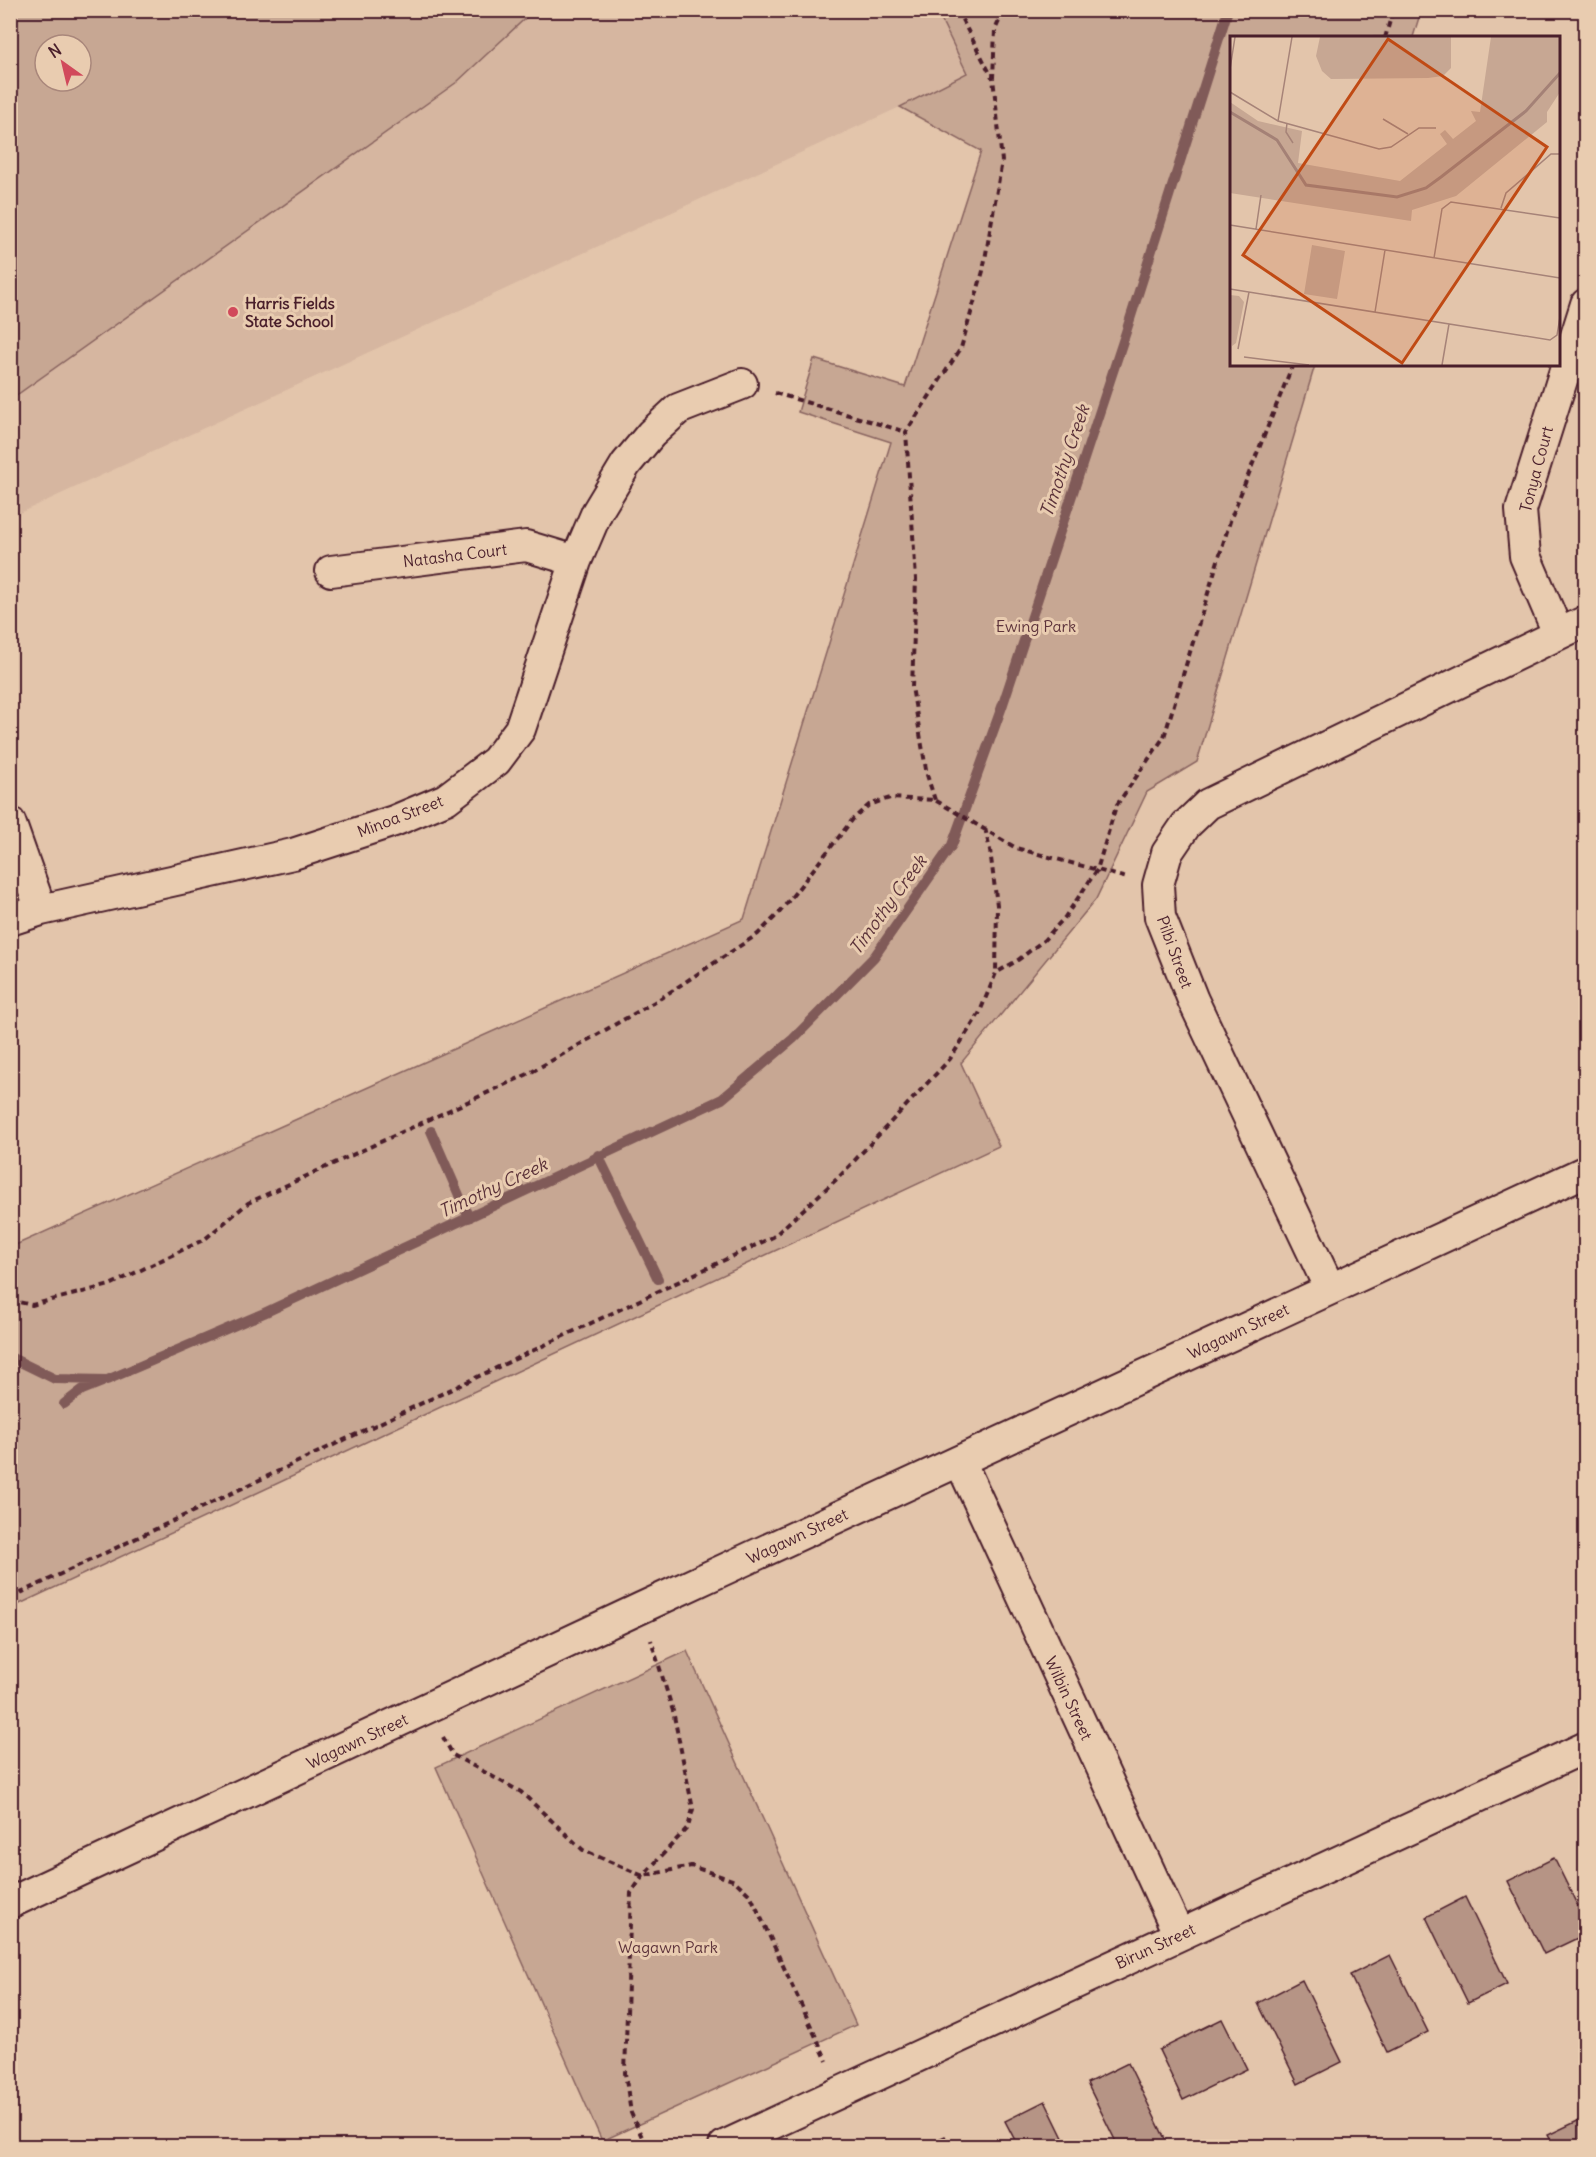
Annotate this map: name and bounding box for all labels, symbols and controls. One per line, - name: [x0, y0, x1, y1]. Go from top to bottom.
- north arrow: [33, 33, 93, 93]
- inset map: [1230, 36, 1560, 366]
- text: N: [44, 39, 65, 62]
- place label: Harris Fields State School: [245, 293, 335, 331]
- marker: Harris Fields State School: [226, 305, 240, 319]
- water label: Timothy Creek: [1035, 400, 1095, 520]
- street label: Tonya Court: [1515, 423, 1557, 514]
- street label: Natasha Court: [402, 539, 509, 571]
- park label: Ewing Park: [996, 616, 1076, 636]
- street label: Minoa Street: [354, 790, 446, 842]
- water label: Timothy Creek: [844, 849, 932, 959]
- street label: Pilbi Street: [1153, 913, 1198, 992]
- water label: Timothy Creek: [435, 1152, 552, 1223]
- street label: Wagawn Street: [1184, 1299, 1292, 1363]
- street label: Wagawn Street: [743, 1504, 851, 1568]
- street label: Wilbin Street: [1041, 1653, 1097, 1744]
- street label: Wagawn Street: [303, 1709, 411, 1773]
- street label: Birun Street: [1112, 1919, 1199, 1973]
- park label: Wagawn Park: [618, 1937, 718, 1957]

